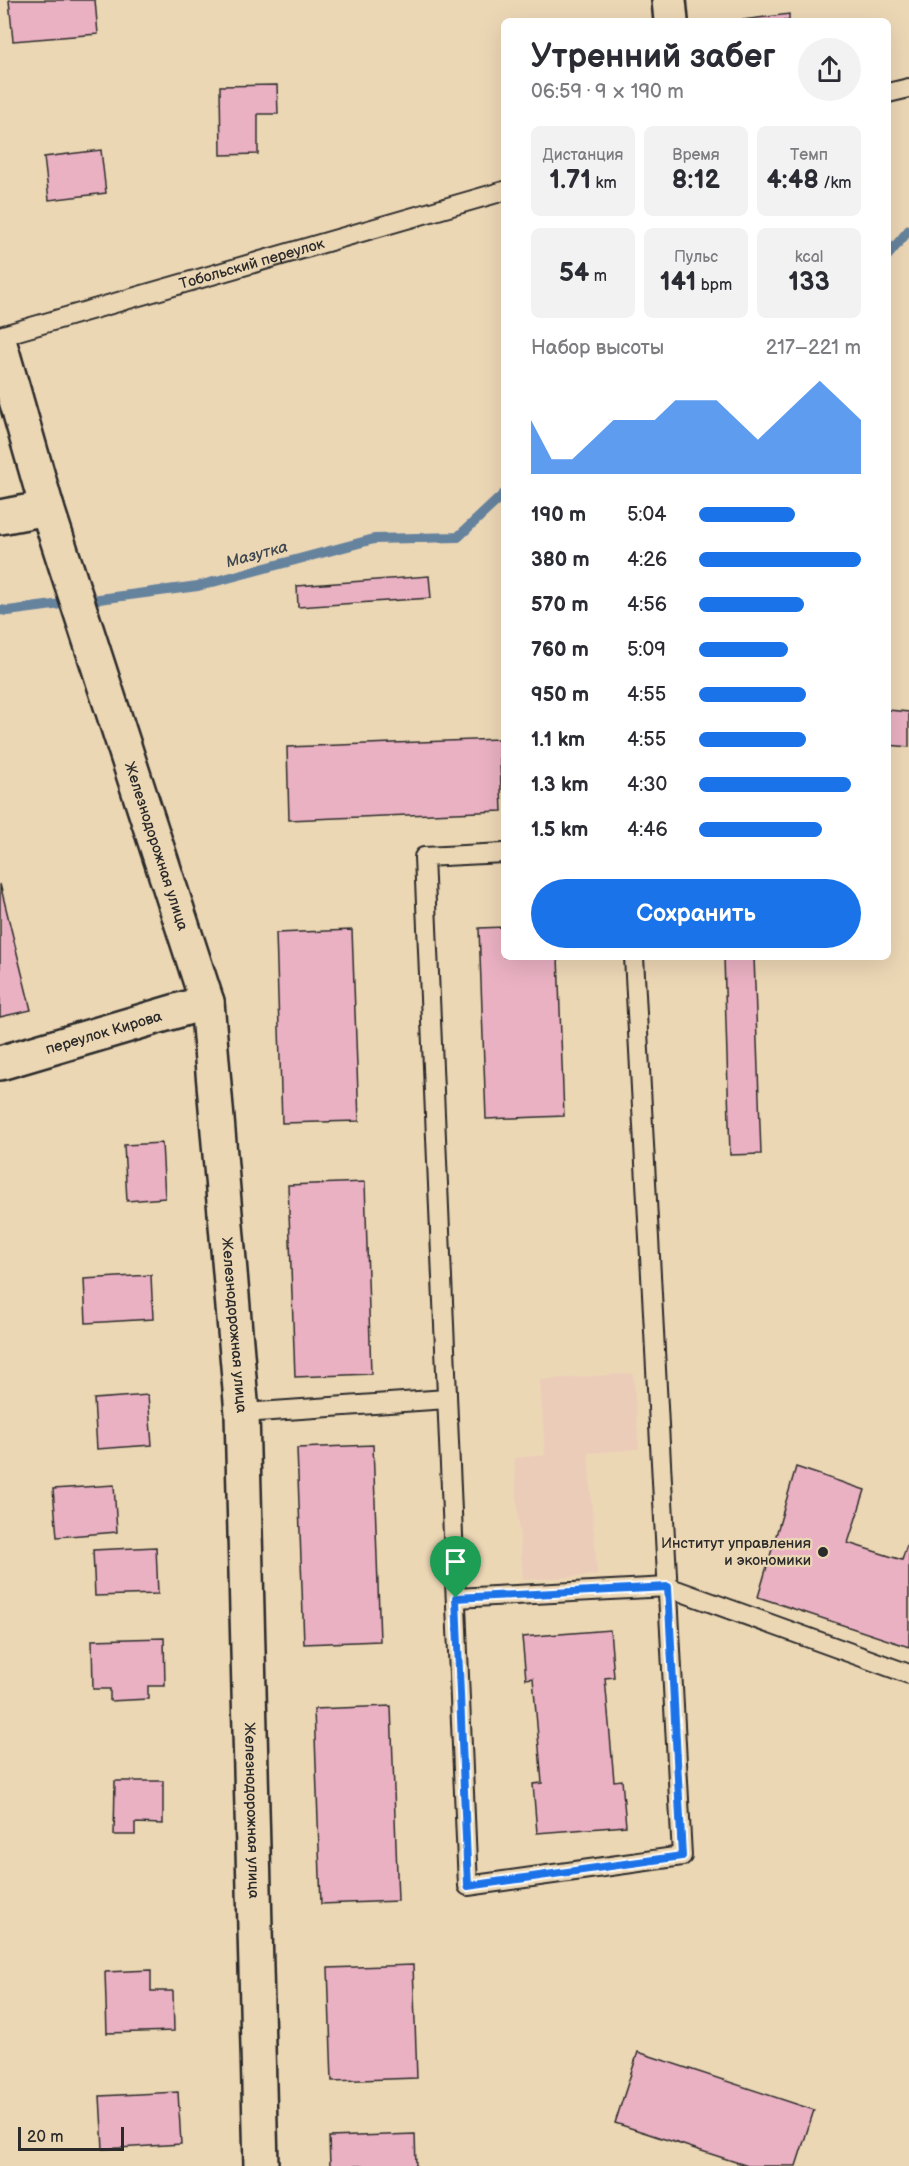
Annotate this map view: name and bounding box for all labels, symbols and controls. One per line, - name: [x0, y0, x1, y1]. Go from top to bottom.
- text: Утренний забег: [531, 37, 776, 77]
- button: share: [798, 38, 861, 101]
- text: 06:59 · 9 × 190 m: [531, 80, 684, 104]
- text: Дистанция: [543, 146, 623, 165]
- text: Время: [672, 146, 720, 165]
- text: Темп: [790, 146, 828, 165]
- text: 1.71: [549, 165, 591, 196]
- text: 8:12: [672, 165, 720, 196]
- text: 4:48: [766, 165, 819, 196]
- text: km: [591, 174, 617, 193]
- text: /km: [819, 174, 852, 193]
- street label: Тобольский переулок: [177, 234, 326, 293]
- text: Пульс: [674, 248, 718, 267]
- text: kcal: [795, 248, 823, 267]
- text: 54: [559, 258, 589, 289]
- text: m: [589, 267, 607, 286]
- text: 141: [660, 267, 696, 298]
- text: 133: [788, 267, 830, 298]
- text: bpm: [696, 276, 732, 295]
- text: Набор высоты: [531, 336, 664, 360]
- text: 217–221 m: [766, 336, 861, 360]
- text: 190 m: [531, 503, 586, 527]
- text: 5:04: [627, 503, 666, 527]
- water label: Мазутка: [224, 538, 290, 572]
- text: 380 m: [531, 548, 590, 572]
- text: 4:26: [627, 548, 667, 572]
- text: 570 m: [531, 593, 589, 617]
- text: 4:56: [627, 593, 667, 617]
- text: 760 m: [531, 638, 589, 662]
- text: 5:09: [627, 638, 666, 662]
- text: 950 m: [531, 683, 589, 707]
- text: 4:55: [627, 683, 666, 707]
- text: 1.1 km: [531, 728, 585, 752]
- text: 4:55: [627, 728, 666, 752]
- street label: Железнодорожная улица: [120, 759, 193, 933]
- text: 1.3 km: [531, 773, 588, 797]
- text: 4:30: [627, 773, 667, 797]
- text: 1.5 km: [531, 818, 588, 842]
- text: 4:46: [627, 818, 668, 842]
- button: Сохранить: [531, 879, 861, 948]
- street label: переулок Кирова: [43, 1006, 164, 1059]
- street label: Железнодорожная улица: [218, 1236, 251, 1414]
- place label: Институт управления и экономики: [661, 1534, 811, 1570]
- pin: [430, 1536, 481, 1598]
- icon: arrive: [439, 1545, 472, 1578]
- marker: Институт управления и экономики: [816, 1545, 830, 1559]
- street label: Железнодорожная улица: [240, 1722, 264, 1899]
- scale bar: [18, 2124, 124, 2152]
- text: 20 m: [27, 2128, 63, 2147]

